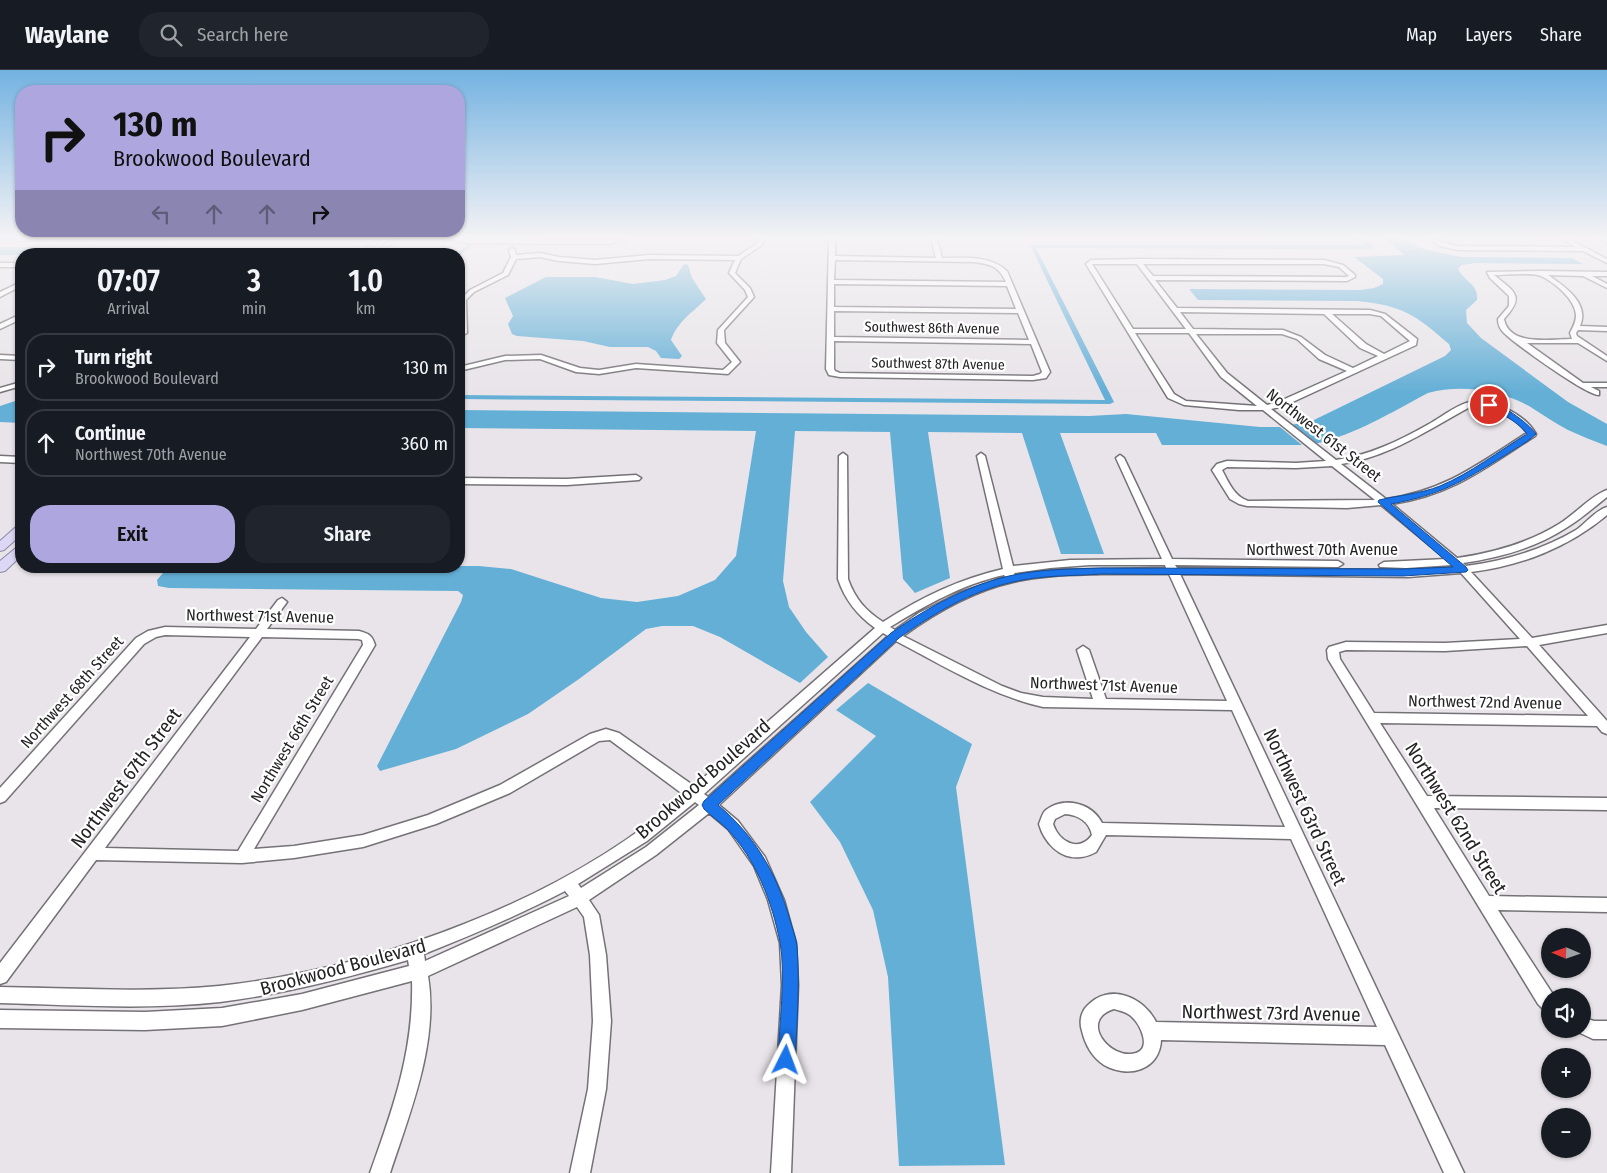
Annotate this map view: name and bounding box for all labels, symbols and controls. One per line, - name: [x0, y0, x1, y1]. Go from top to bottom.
- search box: [139, 12, 489, 57]
- text: Waylane: [25, 21, 109, 49]
- icon: search: [157, 21, 185, 49]
- text: Search here: [197, 23, 288, 46]
- text: Map: [1406, 24, 1437, 46]
- text: Layers: [1465, 24, 1512, 46]
- text: Share: [1540, 24, 1582, 46]
- text: 130 m: [113, 103, 197, 145]
- icon: right: [30, 105, 95, 170]
- text: Brookwood Boulevard: [113, 145, 311, 172]
- icon: left: [147, 200, 175, 228]
- icon: ahead: [200, 200, 228, 228]
- icon: ahead: [253, 200, 281, 228]
- icon: right: [306, 200, 334, 228]
- text: 07:07: [97, 263, 160, 299]
- text: 3: [247, 263, 261, 299]
- text: 1.0: [348, 263, 383, 299]
- text: Arrival: [107, 299, 150, 318]
- text: min: [242, 299, 266, 318]
- text: km: [356, 299, 376, 318]
- street label: Southwest 86th Avenue: [864, 318, 1000, 338]
- text: Turn right: [75, 346, 152, 369]
- icon: right: [32, 353, 60, 381]
- street label: Southwest 87th Avenue: [871, 354, 1005, 374]
- text: 130 m: [403, 356, 448, 379]
- text: Brookwood Boulevard: [75, 369, 219, 388]
- street label: Northwest 61st Street: [1263, 384, 1386, 486]
- pin: [1468, 384, 1510, 426]
- icon: arrive: [1475, 391, 1503, 419]
- text: Continue: [75, 422, 146, 445]
- icon: ahead: [32, 429, 60, 457]
- text: 360 m: [401, 432, 448, 455]
- text: Northwest 70th Avenue: [75, 445, 227, 464]
- button: Exit: [30, 505, 235, 563]
- button: Share: [245, 505, 450, 563]
- street label: Northwest 70th Avenue: [1246, 540, 1398, 559]
- street label: Northwest 71st Avenue: [186, 605, 334, 627]
- street label: Northwest 68th Street: [17, 631, 128, 752]
- street label: Northwest 66th Street: [247, 672, 338, 806]
- street label: Northwest 71st Avenue: [1030, 673, 1178, 697]
- street label: Northwest 72nd Avenue: [1408, 691, 1562, 713]
- street label: Northwest 67th Street: [66, 703, 187, 852]
- street label: Brookwood Boulevard: [631, 714, 775, 844]
- street label: Northwest 63rd Street: [1259, 725, 1352, 890]
- street label: Northwest 62nd Street: [1400, 738, 1512, 899]
- north arrow: [1541, 928, 1591, 978]
- map controls: [1541, 928, 1591, 1158]
- street label: Brookwood Boulevard: [258, 934, 428, 1000]
- button: sound: [1541, 988, 1591, 1038]
- street label: Northwest 73rd Avenue: [1181, 1000, 1361, 1026]
- position arrow: [759, 1033, 811, 1085]
- button: +: [1541, 1048, 1591, 1098]
- button: −: [1541, 1108, 1591, 1158]

